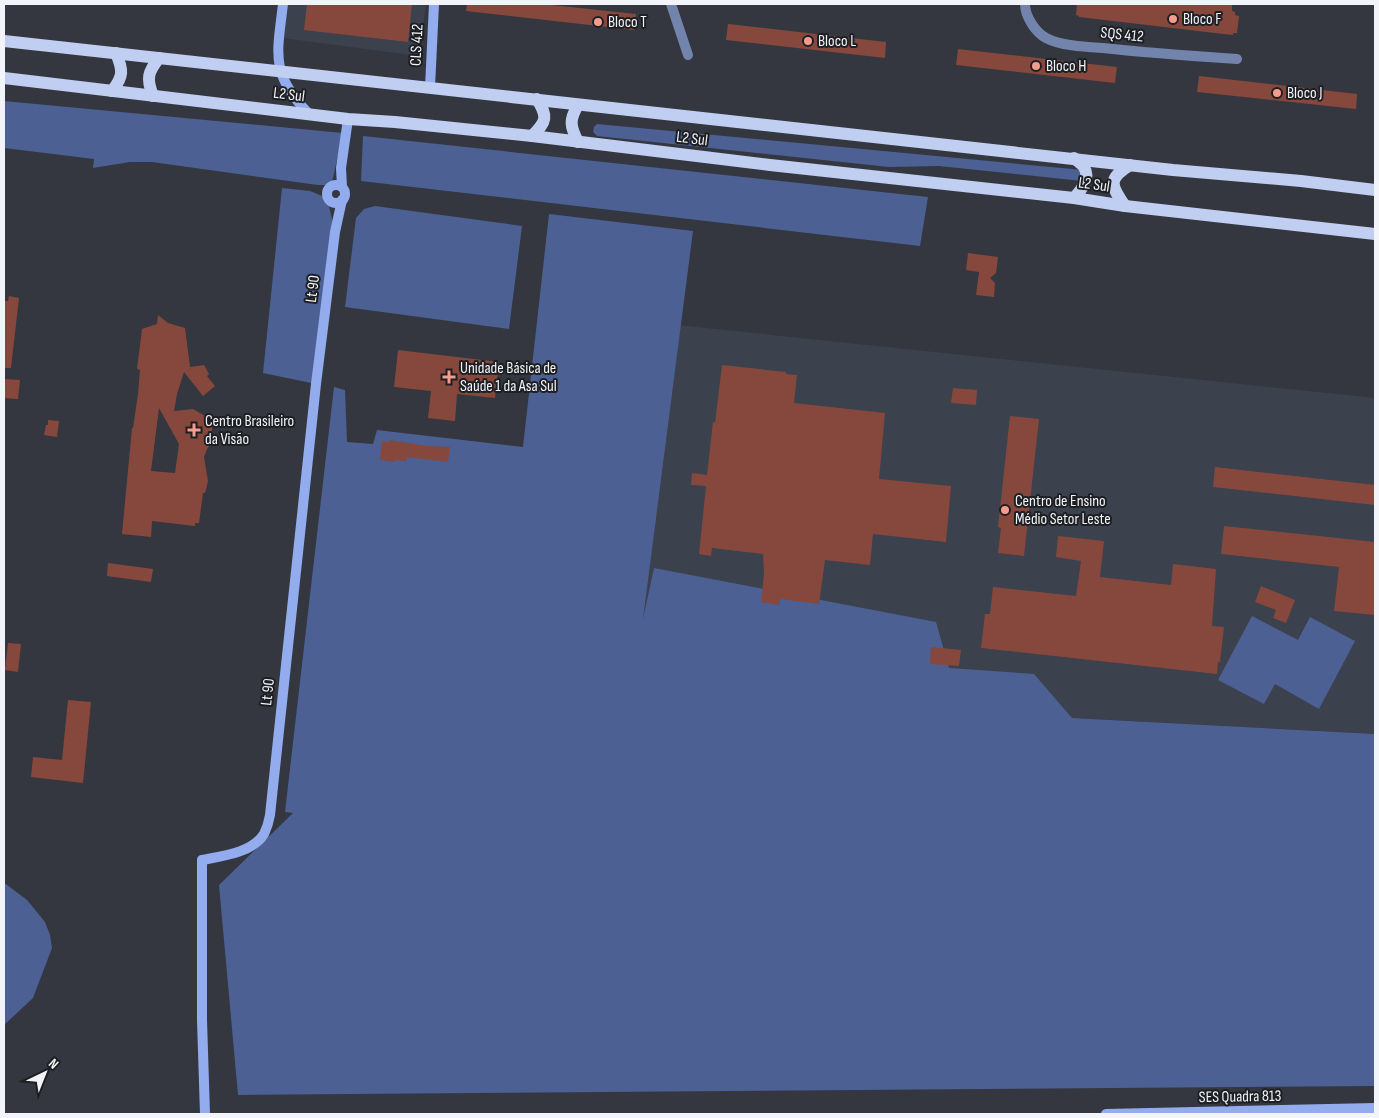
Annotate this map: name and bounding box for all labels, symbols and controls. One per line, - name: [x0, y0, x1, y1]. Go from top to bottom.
- place label: Bloco F: [1183, 10, 1222, 29]
- place label: Bloco T: [608, 13, 647, 32]
- marker: Bloco F: [1167, 13, 1179, 25]
- marker: Bloco T: [592, 16, 604, 28]
- street label: CLS 412: [406, 23, 428, 67]
- street label: SQS 412: [1100, 23, 1144, 47]
- place label: Bloco L: [818, 32, 856, 51]
- marker: Bloco L: [802, 35, 814, 47]
- place label: Bloco H: [1046, 57, 1086, 76]
- marker: Bloco H: [1030, 60, 1042, 72]
- street label: L2 Sul: [272, 84, 306, 106]
- place label: Bloco J: [1287, 84, 1323, 103]
- marker: Bloco J: [1271, 87, 1283, 99]
- street label: L2 Sul: [675, 128, 709, 150]
- street label: L2 Sul: [1077, 173, 1111, 197]
- street label: Lt 90: [302, 274, 324, 304]
- place label: Unidade Básica de Saúde 1 da Asa Sul: [460, 359, 557, 396]
- marker: Unidade Básica de Saúde 1 da Asa Sul: [442, 370, 456, 384]
- place label: Centro Brasileiro da Visão: [205, 412, 294, 449]
- marker: Centro Brasileiro da Visão: [187, 423, 201, 437]
- place label: Centro de Ensino Médio Setor Leste: [1015, 492, 1111, 529]
- marker: Centro de Ensino Médio Setor Leste: [999, 504, 1011, 516]
- street label: Lt 90: [257, 677, 279, 707]
- north arrow: [20, 1048, 70, 1098]
- text: N: [45, 1055, 62, 1073]
- street label: SES Quadra 813: [1199, 1087, 1281, 1107]

